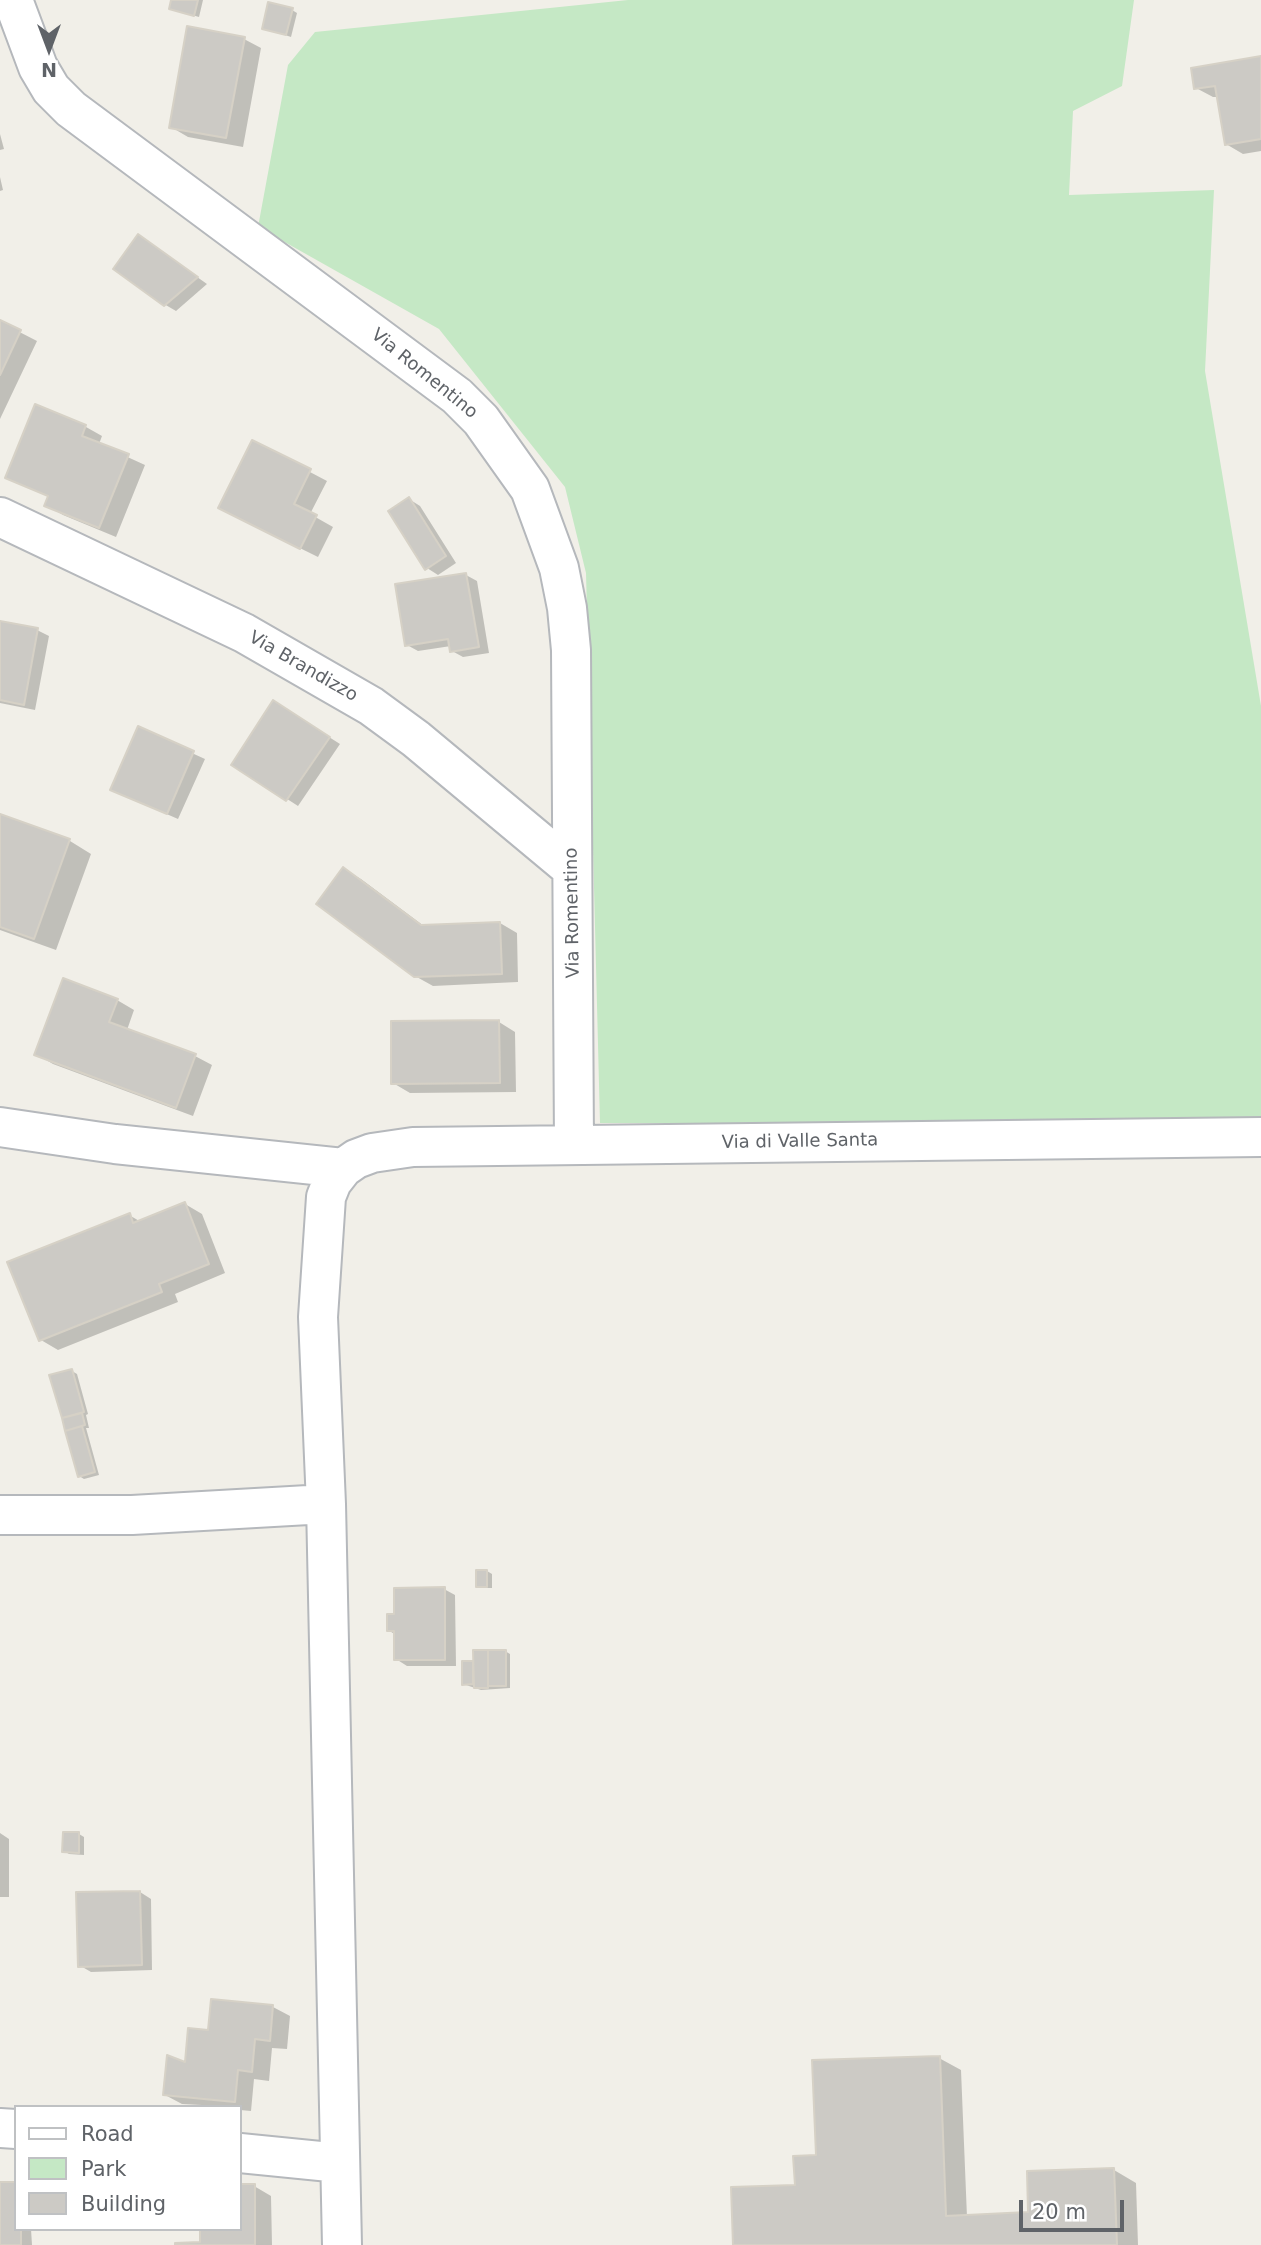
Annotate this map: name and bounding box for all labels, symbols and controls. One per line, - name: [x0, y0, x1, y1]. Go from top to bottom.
- north arrow: [14, 14, 84, 84]
- text: N: [41, 59, 57, 81]
- street label: Via Romentino: [366, 324, 482, 424]
- street label: Via Brandizzo: [245, 627, 361, 707]
- street label: Via Romentino: [561, 847, 585, 979]
- street label: Via di Valle Santa: [722, 1130, 878, 1154]
- legend: [14, 2105, 242, 2231]
- text: Road: [81, 2122, 134, 2146]
- text: Park: [81, 2157, 126, 2181]
- scale bar: [1023, 2186, 1128, 2230]
- text: Building: [81, 2192, 166, 2216]
- text: 20 m: [1032, 2200, 1086, 2224]

